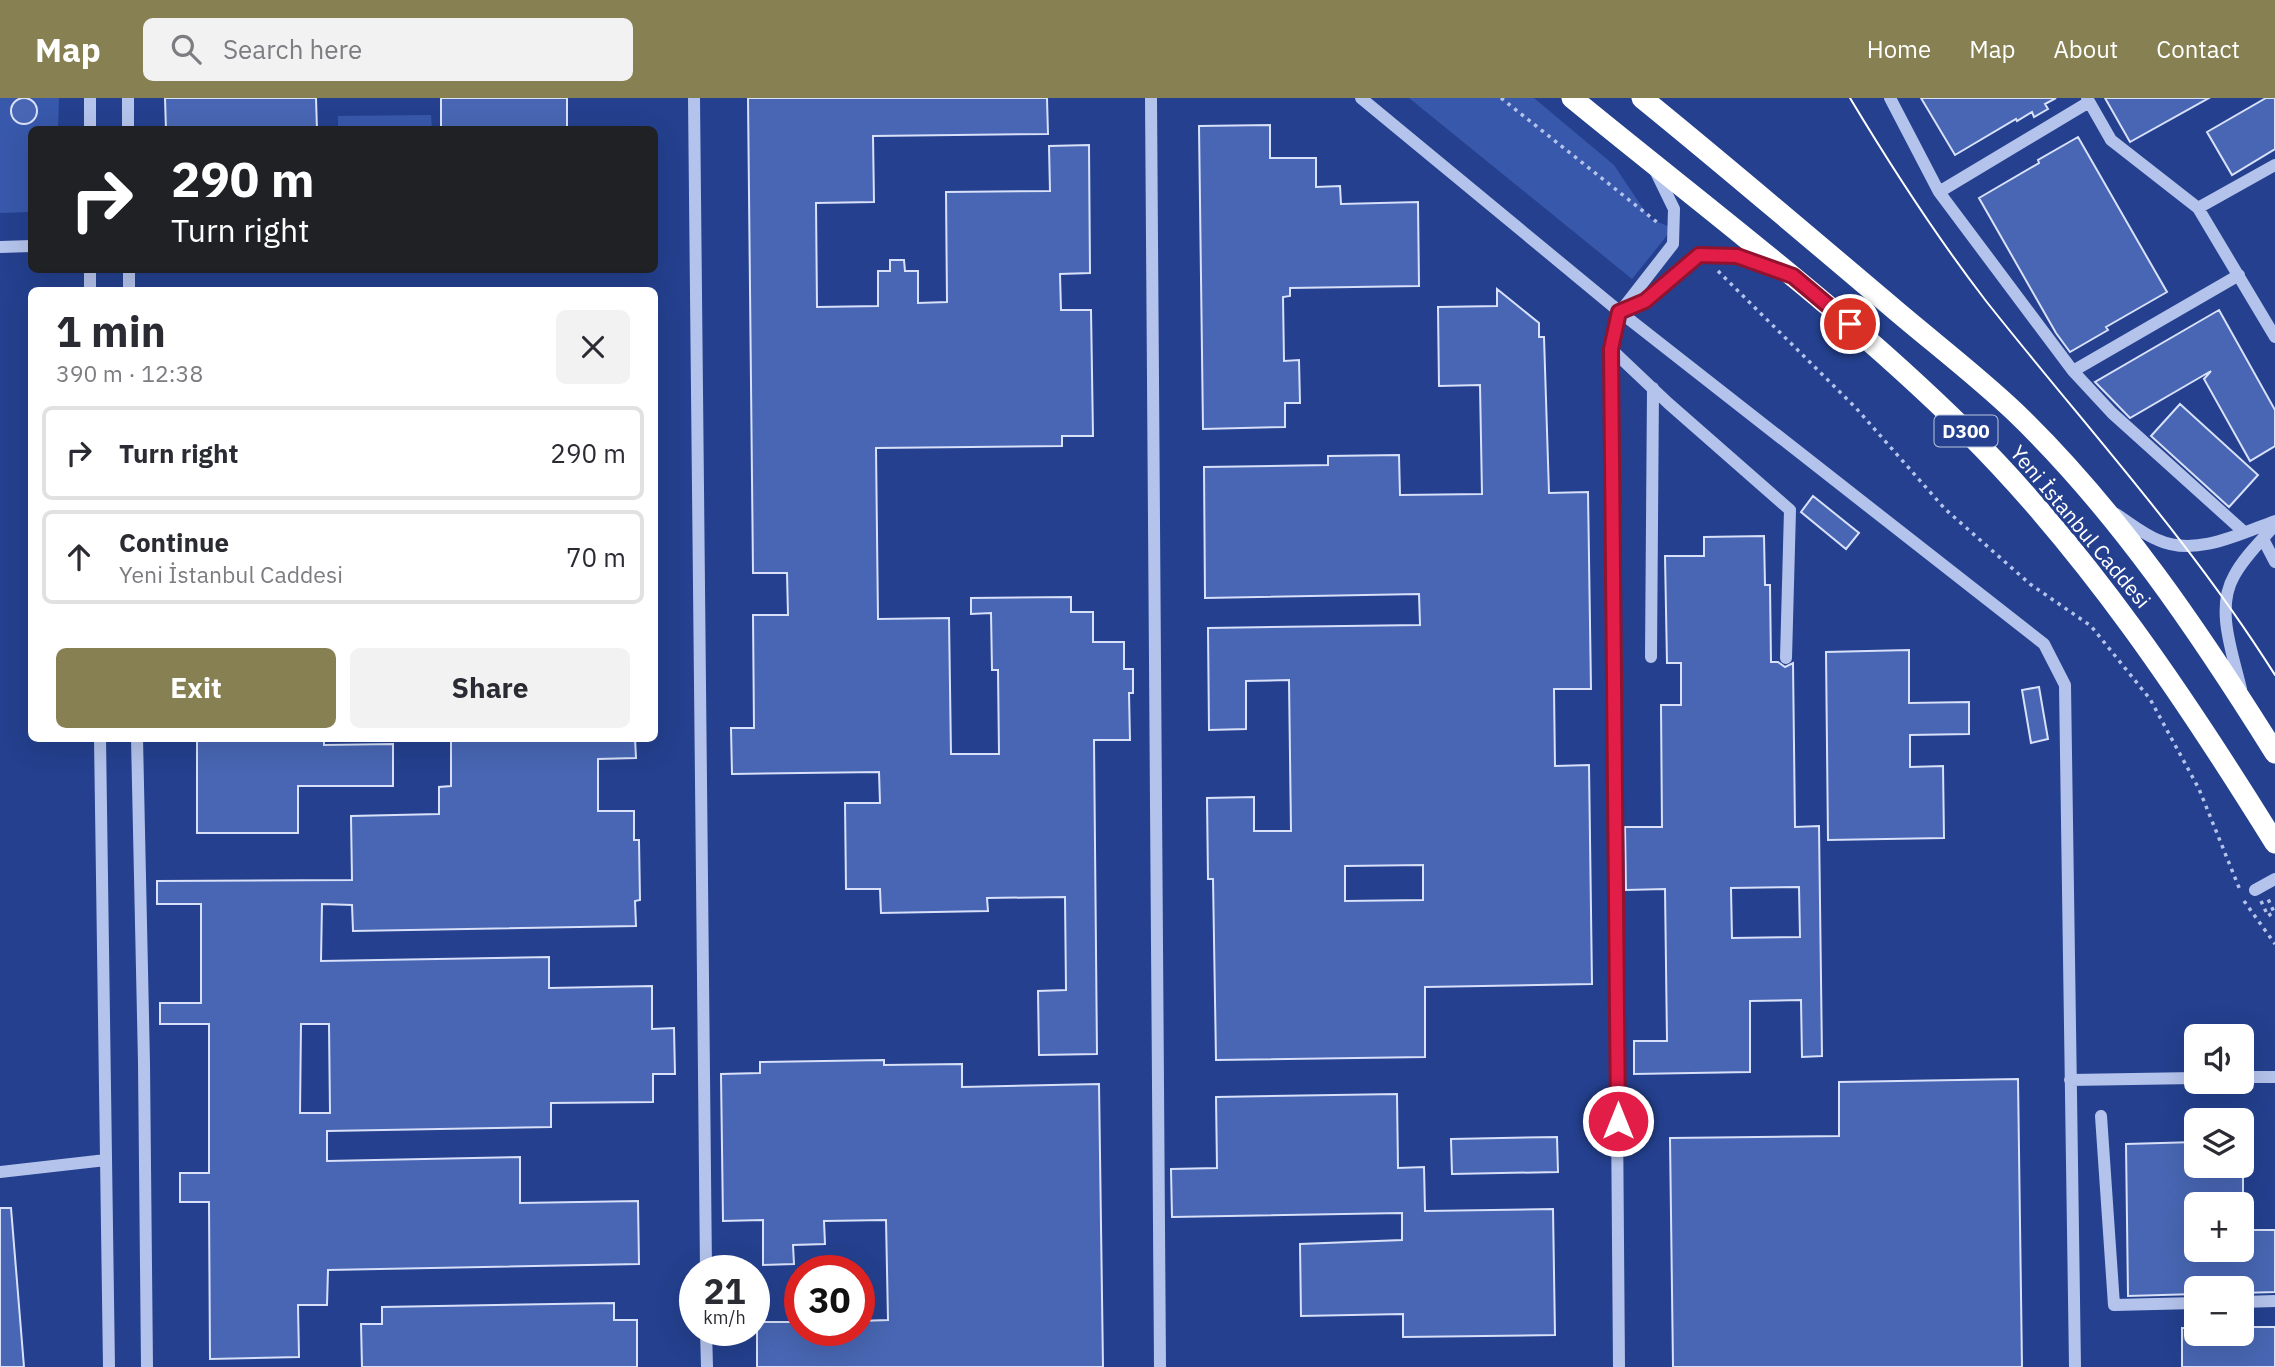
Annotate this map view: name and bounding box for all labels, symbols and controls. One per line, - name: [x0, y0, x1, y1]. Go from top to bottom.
- search box: [143, 18, 633, 81]
- text: Map: [35, 28, 101, 71]
- icon: search: [167, 30, 205, 68]
- text: Search here: [223, 32, 362, 66]
- text: Home: [1867, 33, 1931, 65]
- text: Map: [1969, 33, 2015, 65]
- text: About: [2053, 33, 2118, 65]
- text: Contact: [2156, 33, 2240, 65]
- text: 290 m: [171, 147, 315, 210]
- icon: right: [56, 154, 147, 245]
- text: Turn right: [171, 209, 309, 251]
- pin: [1820, 294, 1880, 354]
- text: 1 min: [56, 304, 166, 359]
- icon: arrive: [1831, 305, 1869, 343]
- button: close: [556, 310, 630, 384]
- text: 390 m · 12:38: [56, 358, 203, 388]
- road number: D300: [1934, 416, 1997, 446]
- icon: right: [60, 434, 98, 472]
- text: Turn right: [119, 436, 238, 470]
- text: 290 m: [550, 436, 626, 470]
- street label: Yeni İstanbul Caddesi: [2004, 439, 2157, 614]
- text: Continue: [119, 525, 229, 559]
- icon: ahead: [60, 538, 98, 576]
- text: 70 m: [566, 540, 626, 574]
- text: Yeni İstanbul Caddesi: [119, 559, 343, 589]
- button: Exit: [56, 648, 336, 728]
- button: Share: [350, 648, 630, 728]
- map controls: [2184, 1024, 2254, 1346]
- button: sound: [2184, 1024, 2254, 1094]
- position arrow: [1581, 1084, 1655, 1158]
- button: layers: [2184, 1108, 2254, 1178]
- button: +: [2184, 1192, 2254, 1262]
- speed limit sign: 30: [784, 1255, 875, 1346]
- text: 21: [703, 1268, 746, 1314]
- button: −: [2184, 1276, 2254, 1346]
- text: km/h: [703, 1306, 746, 1329]

